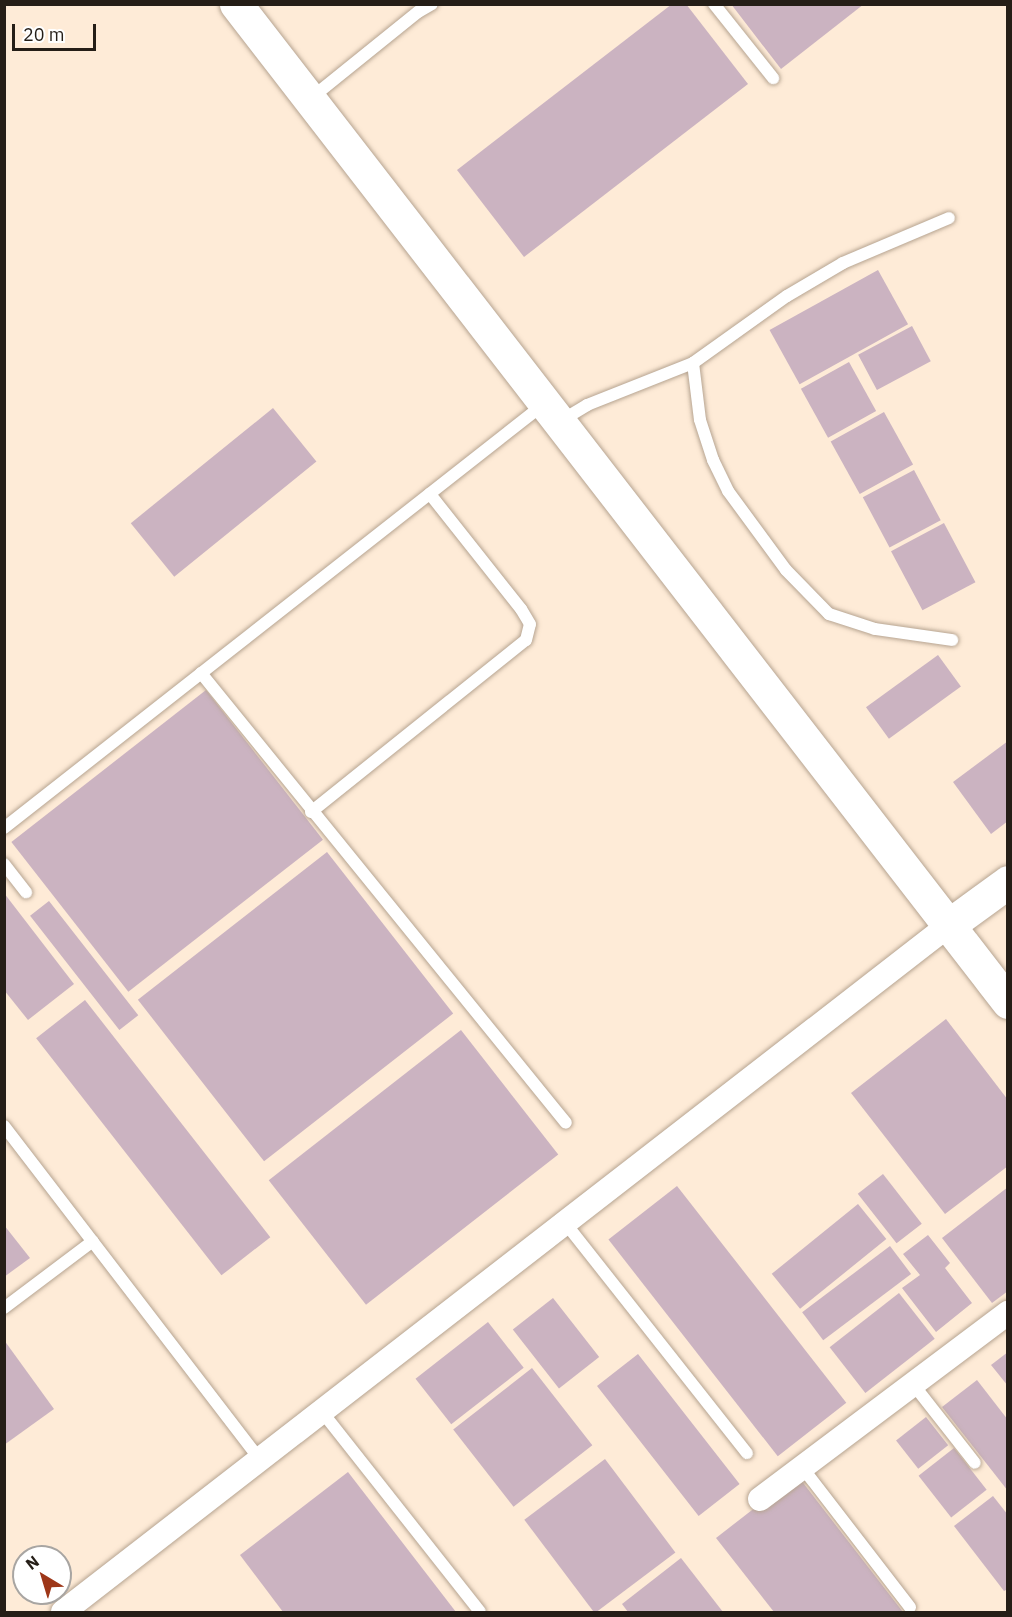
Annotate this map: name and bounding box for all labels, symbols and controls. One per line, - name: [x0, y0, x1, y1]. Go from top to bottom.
- scale bar: [15, 12, 99, 50]
- text: 20 m: [23, 23, 65, 46]
- north arrow: [12, 1545, 72, 1605]
- text: N: [21, 1551, 43, 1574]

